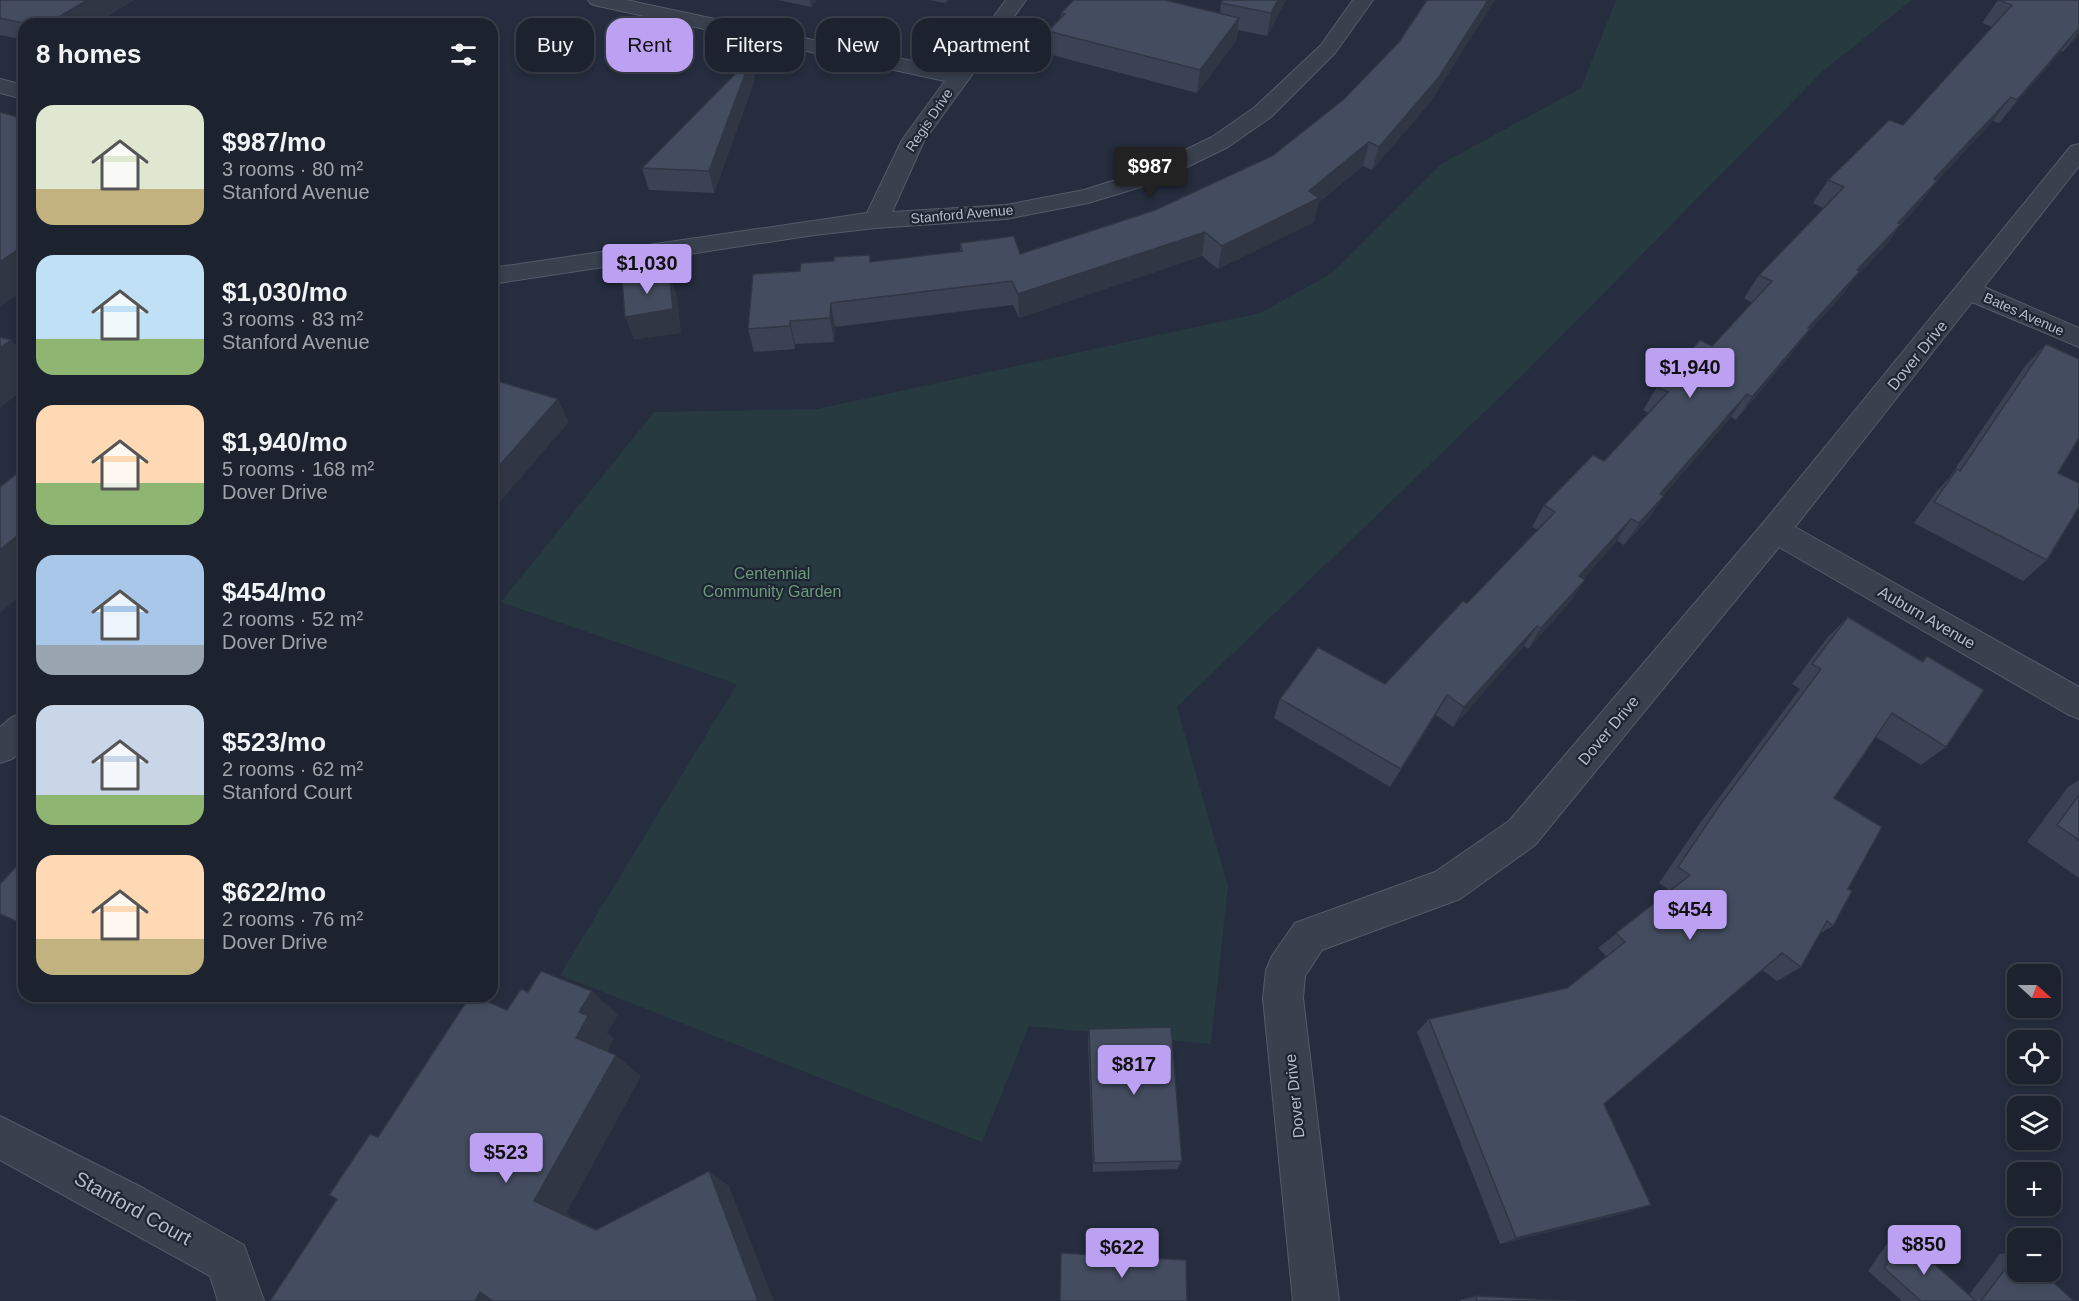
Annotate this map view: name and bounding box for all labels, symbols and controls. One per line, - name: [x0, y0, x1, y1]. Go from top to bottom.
- chip: Buy: [516, 18, 594, 72]
- chip: Rent: [606, 18, 693, 72]
- chip: Filters: [705, 18, 804, 72]
- chip: New: [816, 18, 900, 72]
- chip: Apartment: [912, 18, 1051, 72]
- icon: filters: [447, 38, 480, 71]
- text: 8 homes: [36, 39, 142, 69]
- street label: Regis Drive: [902, 85, 956, 154]
- text: $987/mo: [222, 127, 326, 157]
- icon: home: [84, 129, 156, 201]
- pin: $987: [1114, 147, 1186, 198]
- text: $987: [1128, 155, 1172, 177]
- text: 3 rooms · 80 m²: [222, 158, 363, 180]
- text: Stanford Avenue: [222, 181, 370, 203]
- street label: Stanford Avenue: [910, 202, 1014, 226]
- pin: $1,030: [598, 244, 696, 295]
- text: $1,030: [616, 252, 678, 274]
- text: $1,030/mo: [222, 277, 348, 307]
- icon: home: [84, 279, 156, 351]
- street label: Bates Avenue: [1981, 289, 2067, 339]
- text: 3 rooms · 83 m²: [222, 308, 363, 330]
- street label: Dover Drive: [1884, 317, 1951, 393]
- text: Stanford Avenue: [222, 331, 370, 353]
- pin: $1,940: [1641, 348, 1739, 399]
- text: $1,940: [1659, 356, 1721, 378]
- text: $1,940/mo: [222, 427, 348, 457]
- icon: home: [84, 429, 156, 501]
- text: 5 rooms · 168 m²: [222, 458, 374, 480]
- text: Dover Drive: [222, 481, 328, 503]
- park label: Centennial Community Garden: [703, 565, 841, 600]
- text: $454/mo: [222, 577, 326, 607]
- icon: home: [84, 579, 156, 651]
- street label: Auburn Avenue: [1875, 583, 1978, 652]
- text: 2 rooms · 52 m²: [222, 608, 363, 630]
- text: Dover Drive: [222, 631, 328, 653]
- street label: Dover Drive: [1575, 692, 1642, 768]
- text: $523/mo: [222, 727, 326, 757]
- icon: home: [84, 729, 156, 801]
- text: 2 rooms · 62 m²: [222, 758, 363, 780]
- text: Stanford Court: [222, 781, 352, 803]
- text: $622/mo: [222, 877, 326, 907]
- icon: home: [84, 879, 156, 951]
- pin: $454: [1654, 890, 1726, 941]
- text: $454: [1668, 898, 1712, 920]
- text: 2 rooms · 76 m²: [222, 908, 363, 930]
- text: Dover Drive: [222, 931, 328, 953]
- north arrow: [2007, 964, 2061, 1018]
- map controls: [2007, 964, 2061, 1282]
- button: locate: [2007, 1030, 2061, 1084]
- pin: $817: [1098, 1045, 1170, 1096]
- text: $817: [1112, 1053, 1156, 1075]
- street label: Dover Drive: [1282, 1053, 1307, 1139]
- button: layers: [2007, 1096, 2061, 1150]
- pin: $523: [470, 1133, 542, 1184]
- text: $523: [484, 1141, 528, 1163]
- button: +: [2007, 1162, 2061, 1216]
- street label: Stanford Court: [71, 1167, 196, 1249]
- pin: $850: [1888, 1225, 1960, 1276]
- pin: $622: [1086, 1228, 1158, 1279]
- button: −: [2007, 1228, 2061, 1282]
- text: $850: [1902, 1233, 1946, 1255]
- text: $622: [1100, 1236, 1144, 1258]

